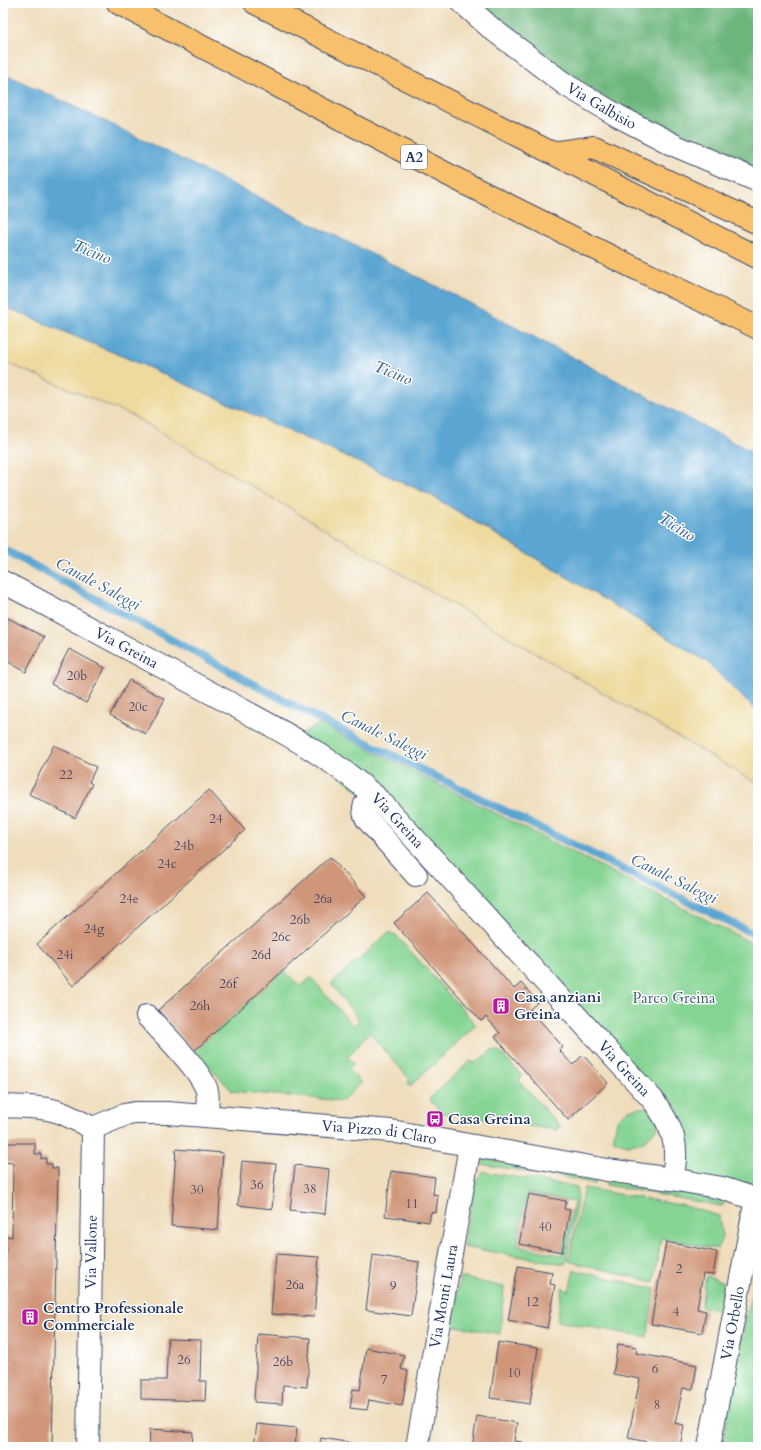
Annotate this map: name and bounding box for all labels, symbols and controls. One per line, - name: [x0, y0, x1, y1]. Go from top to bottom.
- street label: Via Galbisio: [563, 78, 640, 134]
- road number: A2: [401, 145, 427, 169]
- water label: Ticino: [70, 234, 115, 270]
- water label: Ticino: [371, 355, 416, 391]
- water label: Ticino: [654, 507, 700, 547]
- water label: Canale Saleggi: [52, 552, 145, 616]
- street label: Via Greina: [91, 623, 162, 673]
- house number: 20b: [67, 667, 87, 685]
- house number: 20c: [128, 698, 148, 716]
- water label: Canale Saleggi: [337, 705, 431, 766]
- house number: 22: [59, 766, 73, 784]
- street label: Via Greina: [367, 788, 429, 853]
- house number: 24: [209, 810, 223, 828]
- house number: 24b: [174, 837, 194, 855]
- water label: Canale Saleggi: [627, 849, 721, 910]
- house number: 24c: [157, 855, 177, 873]
- house number: 24e: [119, 890, 139, 908]
- house number: 26a: [314, 890, 333, 908]
- house number: 26b: [290, 911, 310, 929]
- house number: 24g: [84, 920, 105, 938]
- house number: 26c: [271, 928, 291, 946]
- house number: 24i: [57, 946, 74, 964]
- house number: 26d: [251, 946, 271, 964]
- house number: 26f: [219, 975, 239, 993]
- place label: Casa anziani Greina: [514, 987, 601, 1024]
- park label: Parco Greina: [632, 988, 716, 1008]
- building icon: Casa anziani Greina: [491, 996, 511, 1016]
- house number: 26h: [190, 997, 210, 1015]
- street label: Via Greina: [593, 1036, 655, 1101]
- bus stop icon: Casa Greina: [425, 1109, 445, 1129]
- place label: Casa Greina: [448, 1109, 531, 1129]
- street label: Via Pizzo di Claro: [321, 1115, 438, 1149]
- house number: 36: [250, 1176, 264, 1194]
- house number: 38: [303, 1180, 317, 1198]
- house number: 30: [190, 1181, 204, 1199]
- house number: 11: [405, 1195, 419, 1213]
- street label: Via Vallone: [80, 1214, 102, 1289]
- house number: 40: [538, 1218, 552, 1236]
- street label: Via Monti Laura: [425, 1242, 463, 1350]
- house number: 2: [676, 1260, 683, 1278]
- house number: 26a: [286, 1276, 305, 1294]
- house number: 9: [390, 1277, 397, 1295]
- street label: Via Orbello: [716, 1285, 749, 1362]
- house number: 12: [525, 1293, 539, 1311]
- place label: Centro Professionale Commerciale: [43, 1298, 184, 1335]
- house number: 4: [673, 1303, 680, 1321]
- building icon: Centro Professionale Commerciale: [20, 1307, 40, 1327]
- house number: 26: [177, 1351, 191, 1369]
- house number: 26b: [273, 1353, 293, 1371]
- house number: 6: [652, 1360, 659, 1378]
- house number: 10: [507, 1364, 521, 1382]
- house number: 7: [381, 1371, 388, 1389]
- house number: 8: [654, 1396, 660, 1414]

